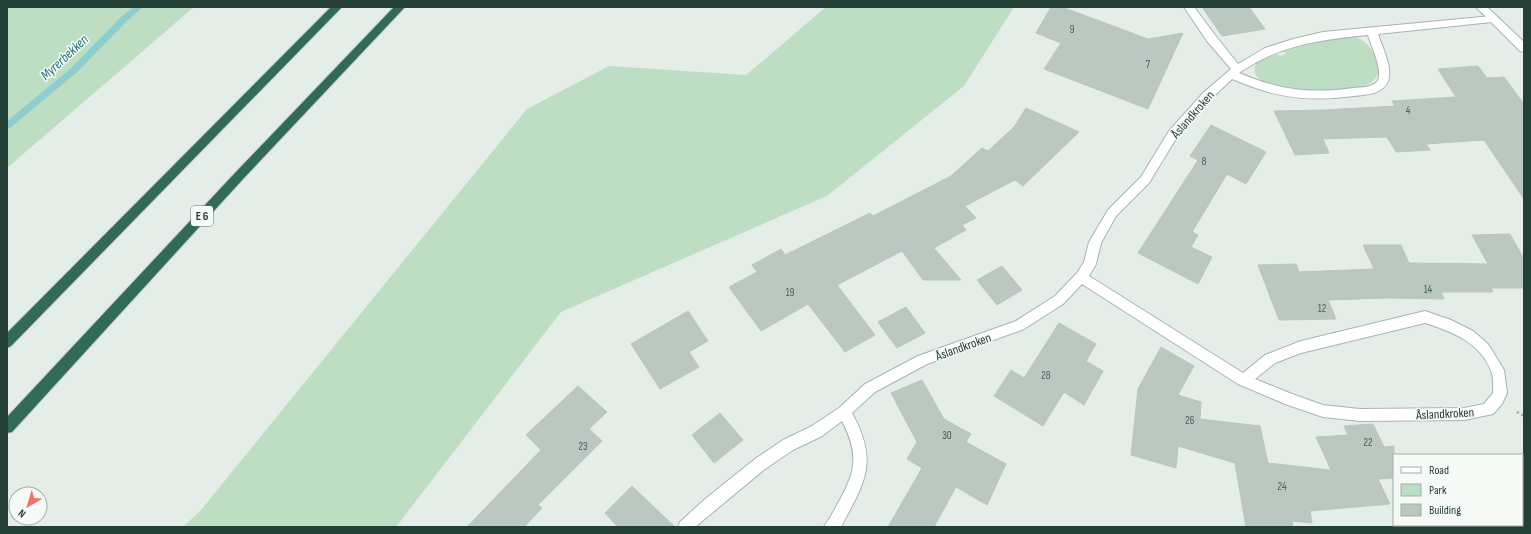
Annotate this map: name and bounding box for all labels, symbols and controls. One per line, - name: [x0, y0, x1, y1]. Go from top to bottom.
- house number: 9: [1070, 23, 1075, 36]
- water label: Myrerbekken: [37, 31, 92, 84]
- house number: 7: [1146, 58, 1151, 71]
- street label: Åslandkroken: [1167, 87, 1218, 143]
- house number: 4: [1406, 104, 1411, 117]
- house number: 8: [1202, 155, 1207, 168]
- road number: E 6: [191, 206, 213, 226]
- house number: 14: [1424, 283, 1433, 296]
- house number: 19: [786, 286, 794, 299]
- house number: 12: [1318, 302, 1327, 315]
- street label: Åslandkroken: [932, 329, 993, 365]
- house number: 28: [1041, 369, 1051, 382]
- street label: Åslandkroken: [1415, 404, 1474, 424]
- house number: 26: [1185, 414, 1195, 427]
- house number: 30: [942, 429, 952, 442]
- house number: 22: [1363, 436, 1373, 449]
- house number: 23: [578, 440, 588, 453]
- legend: [1393, 454, 1523, 526]
- text: Road: [1429, 463, 1449, 478]
- house number: 24: [1277, 480, 1287, 493]
- text: Park: [1429, 483, 1447, 498]
- north arrow: [8, 486, 48, 526]
- text: Building: [1429, 503, 1461, 518]
- text: N: [16, 506, 28, 520]

